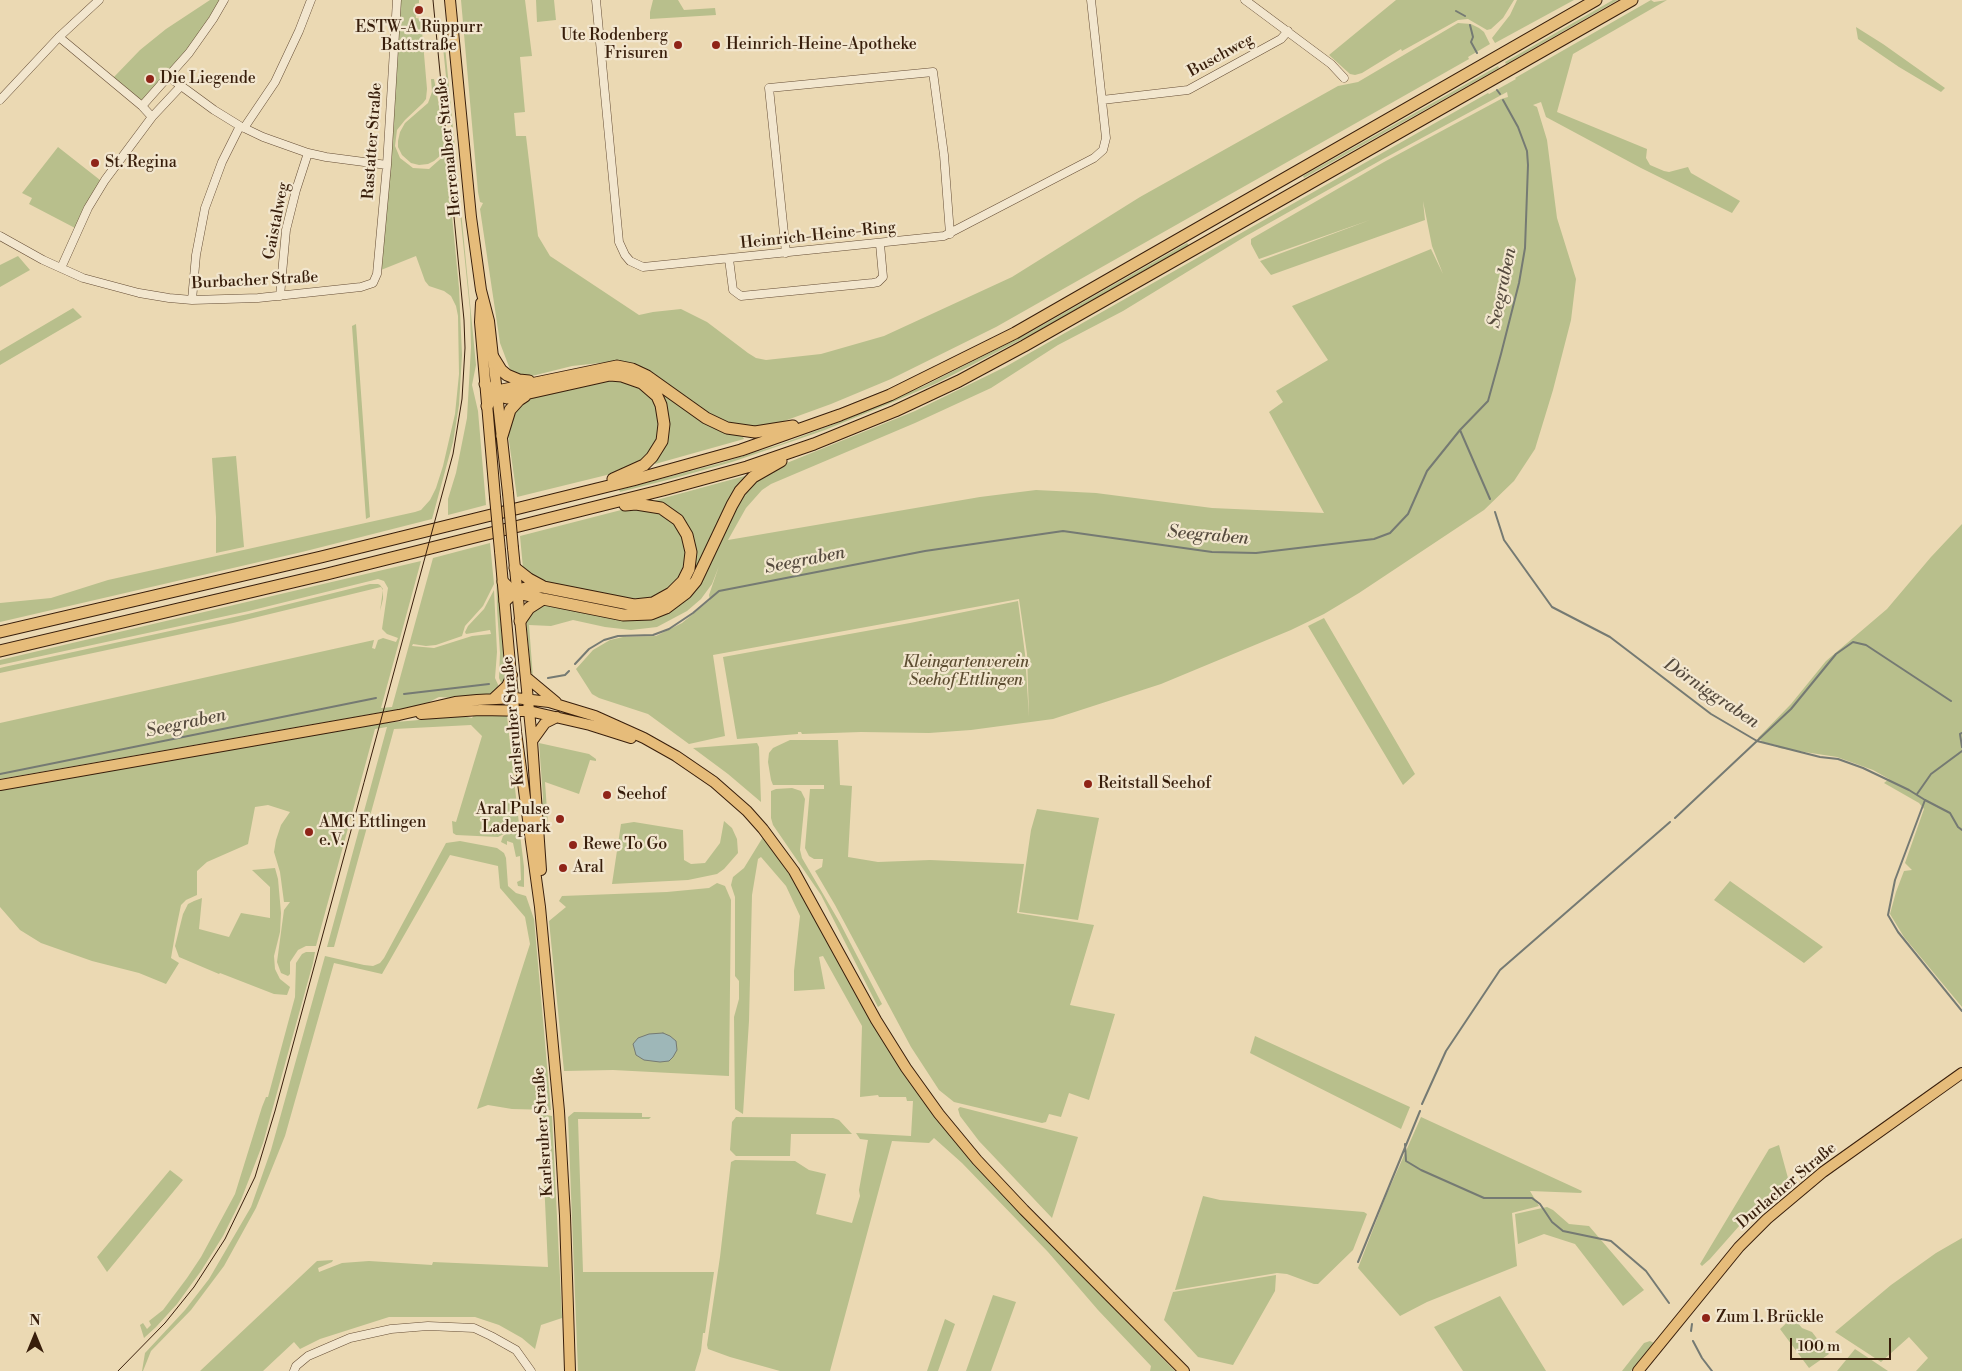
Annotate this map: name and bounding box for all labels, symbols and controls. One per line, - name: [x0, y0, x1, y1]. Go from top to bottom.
- marker: ESTW-A Rüppurr Battstraße: [413, 4, 425, 16]
- place label: ESTW-A Rüppurr Battstraße: [355, 18, 483, 56]
- place label: Ute Rodenberg Frisuren: [561, 26, 668, 64]
- street label: Buschweg: [1185, 30, 1257, 82]
- place label: Heinrich-Heine-Apotheke: [726, 35, 917, 55]
- marker: Ute Rodenberg Frisuren: [672, 39, 684, 51]
- marker: Heinrich-Heine-Apotheke: [710, 39, 722, 51]
- place label: Die Liegende: [160, 69, 256, 89]
- marker: Die Liegende: [144, 73, 156, 85]
- street label: Herrenalber Straße: [432, 77, 466, 217]
- street label: Rastatter Straße: [359, 82, 387, 200]
- place label: St. Regina: [105, 153, 177, 173]
- marker: St. Regina: [89, 157, 101, 169]
- street label: Gaistalweg: [260, 181, 294, 261]
- street label: Heinrich-Heine-Ring: [739, 218, 897, 254]
- water label: Seegraben: [1484, 246, 1522, 330]
- street label: Burbacher Straße: [191, 268, 319, 294]
- water label: Seegraben: [1166, 522, 1250, 550]
- water label: Seegraben: [763, 543, 847, 579]
- park label: Kleingartenverein Seehof Ettlingen: [903, 653, 1029, 691]
- water label: Dörniggraben: [1659, 654, 1763, 734]
- street label: Karlsruher Straße: [499, 655, 529, 787]
- water label: Seegraben: [144, 705, 228, 743]
- place label: Reitstall Seehof: [1098, 774, 1211, 794]
- marker: Reitstall Seehof: [1082, 778, 1094, 790]
- place label: Seehof: [617, 785, 666, 805]
- marker: Seehof: [601, 789, 613, 801]
- place label: Aral Pulse Ladepark: [476, 800, 550, 838]
- place label: AMC Ettlingen e.V.: [319, 813, 426, 851]
- marker: Aral Pulse Ladepark: [554, 813, 566, 825]
- marker: AMC Ettlingen e.V.: [303, 826, 315, 838]
- place label: Rewe To Go: [583, 835, 667, 855]
- marker: Rewe To Go: [567, 839, 579, 851]
- place label: Aral: [573, 858, 604, 878]
- marker: Aral: [557, 862, 569, 874]
- street label: Karlsruher Straße: [530, 1067, 558, 1197]
- street label: Durlacher Straße: [1733, 1139, 1841, 1233]
- place label: Zum 1. Brückle: [1716, 1308, 1824, 1328]
- north arrow: [10, 1311, 60, 1361]
- text: N: [29, 1312, 41, 1330]
- marker: Zum 1. Brückle: [1700, 1312, 1712, 1324]
- scale bar: [1792, 1328, 1893, 1360]
- text: 100 m: [1798, 1337, 1840, 1356]

